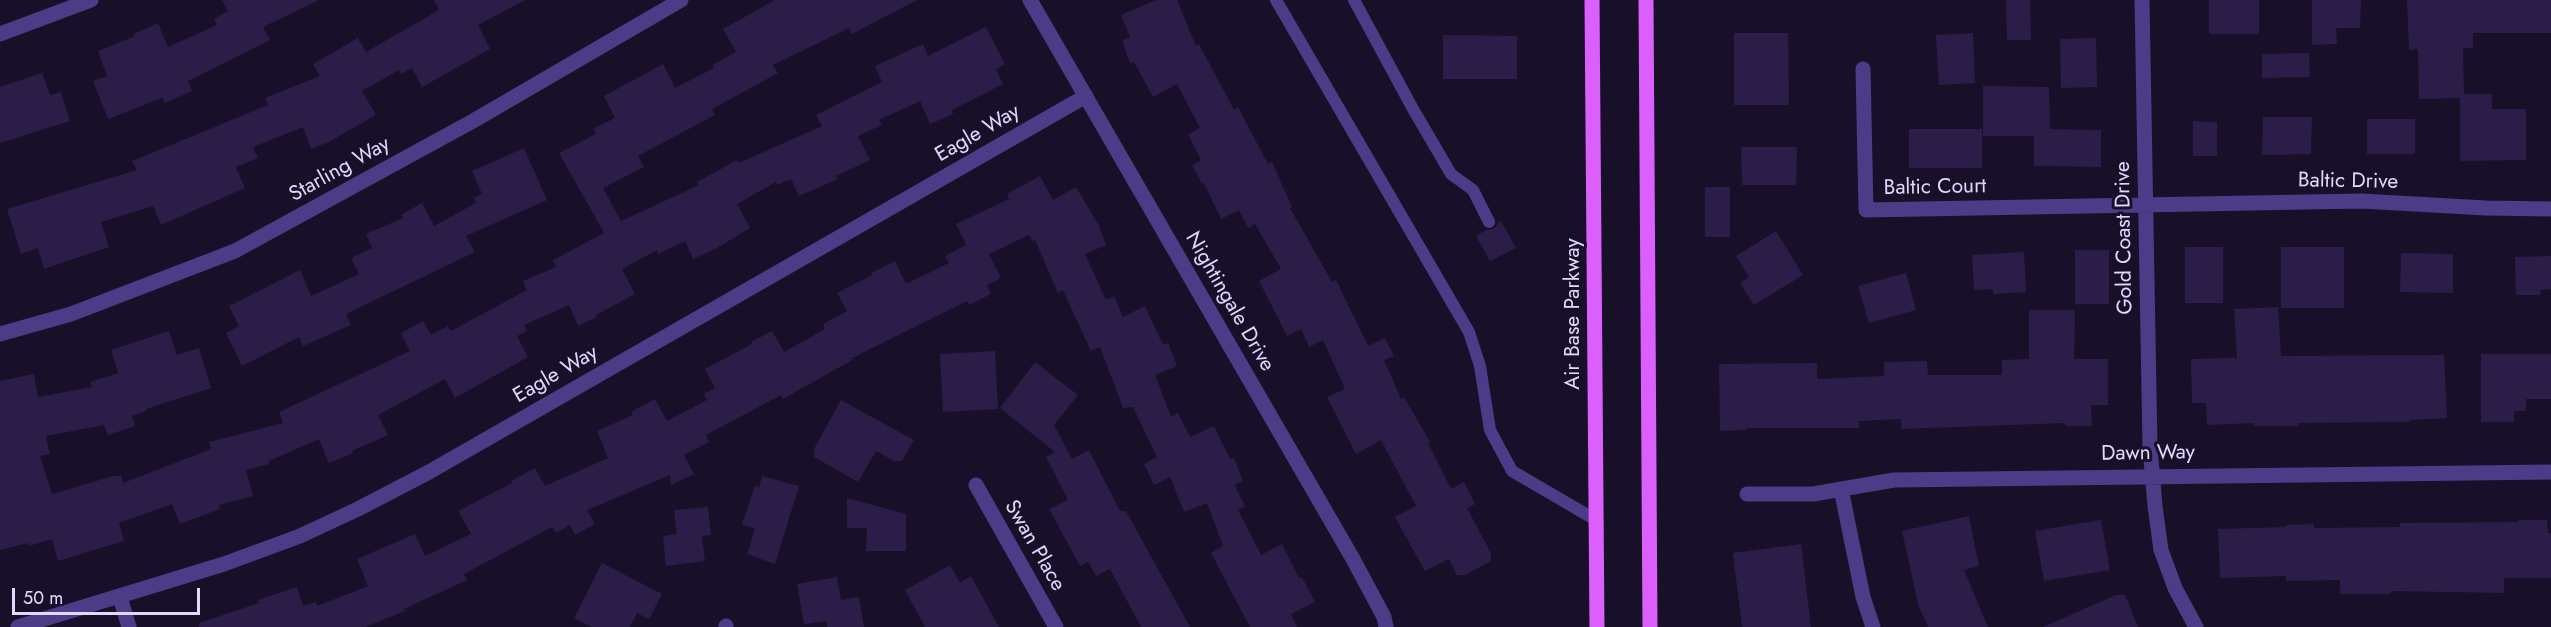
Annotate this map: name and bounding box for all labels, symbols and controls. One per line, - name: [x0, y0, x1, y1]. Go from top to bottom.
- street label: Eagle Way: [931, 100, 1025, 168]
- street label: Starling Way: [285, 132, 395, 208]
- street label: Gold Coast Drive: [2111, 161, 2139, 315]
- street label: Baltic Drive: [2298, 169, 2398, 195]
- street label: Baltic Court: [1883, 175, 1987, 201]
- street label: Nightingale Drive: [1179, 228, 1279, 376]
- street label: Air Base Parkway: [1561, 238, 1587, 390]
- street label: Eagle Way: [509, 341, 603, 409]
- street label: Dawn Way: [2101, 441, 2195, 467]
- street label: Swan Place: [998, 496, 1070, 596]
- scale bar: [15, 576, 202, 614]
- text: 50 m: [23, 585, 63, 611]

